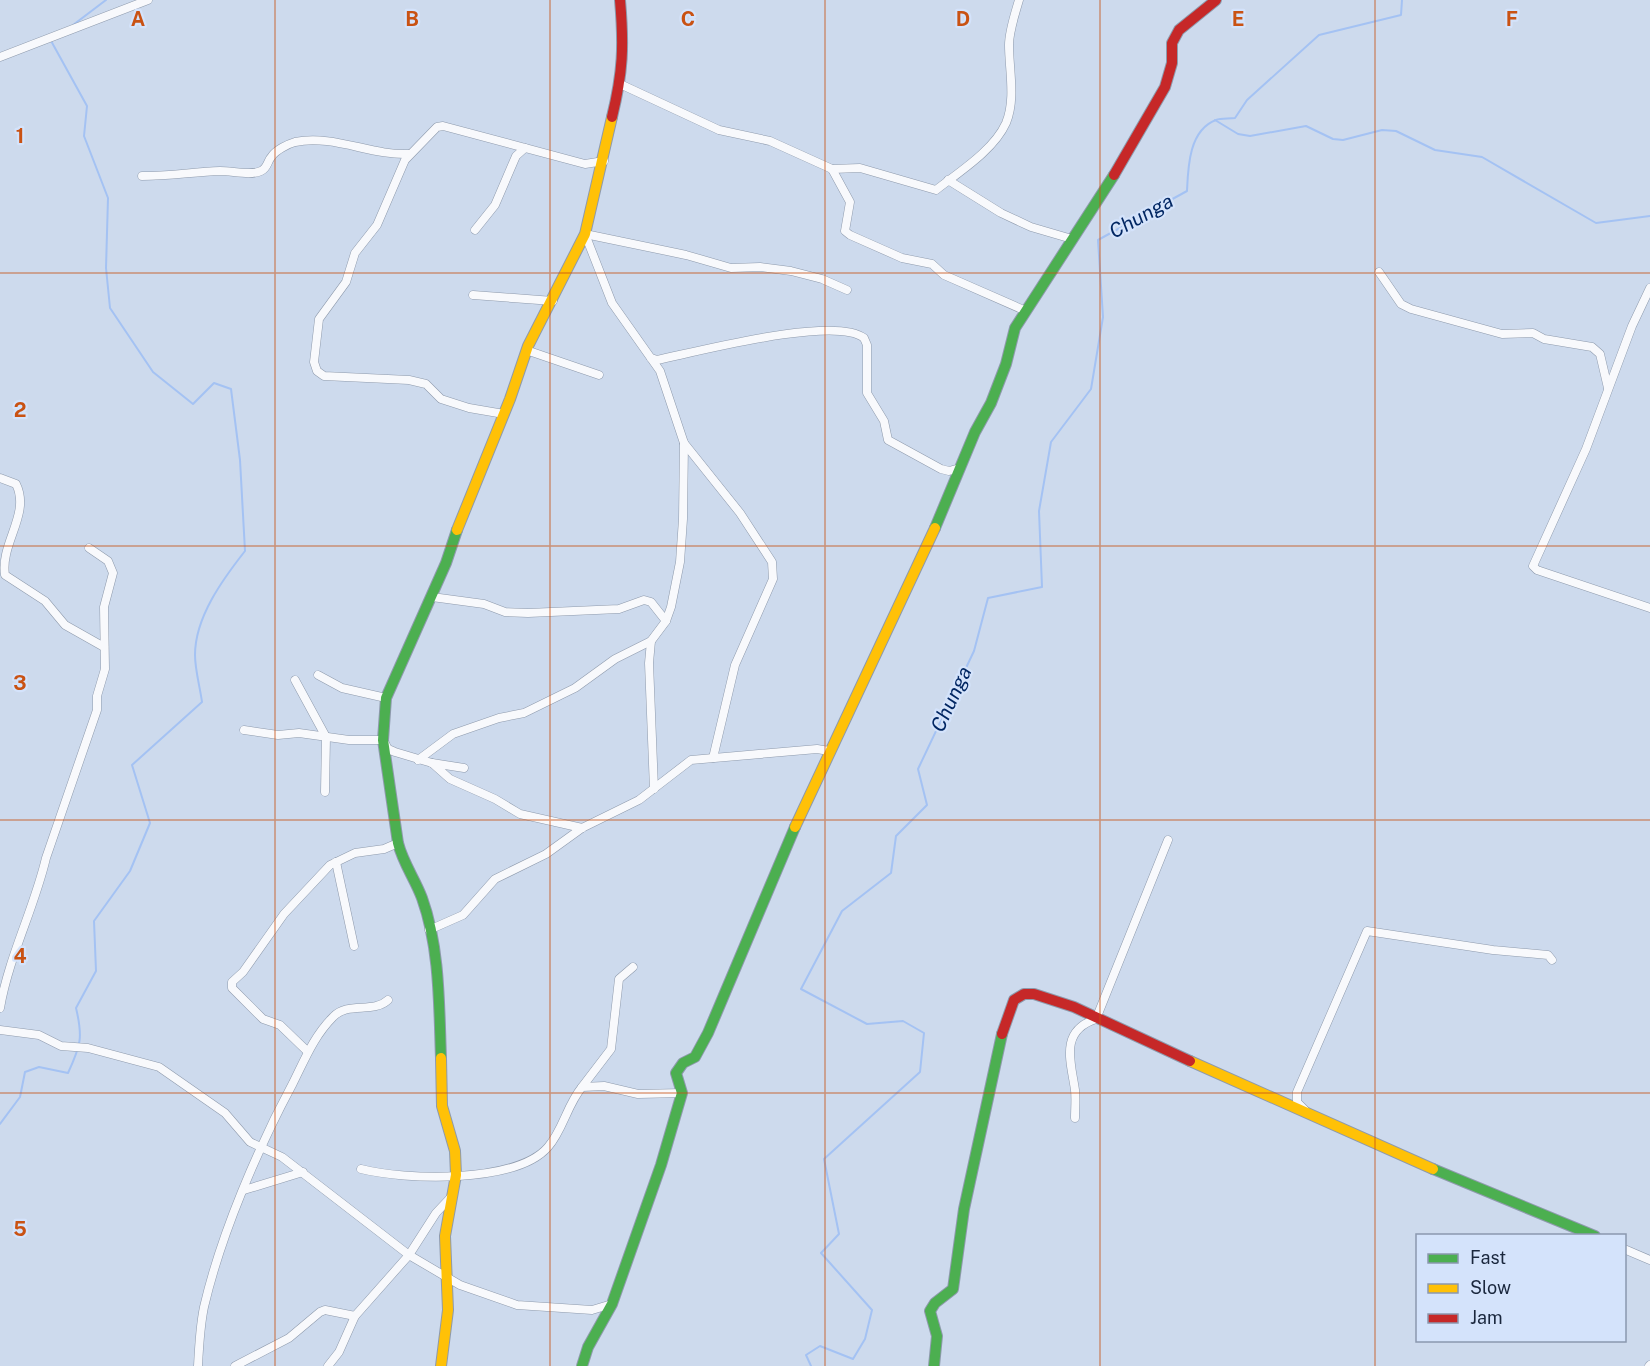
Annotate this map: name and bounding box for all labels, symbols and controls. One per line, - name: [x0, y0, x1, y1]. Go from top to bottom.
- text: A: [131, 7, 145, 31]
- text: B: [405, 7, 419, 31]
- text: C: [681, 7, 695, 31]
- text: D: [956, 7, 970, 31]
- text: E: [1232, 7, 1244, 31]
- text: F: [1506, 7, 1518, 31]
- text: 1: [16, 124, 24, 148]
- water label: Chunga: [1105, 189, 1177, 243]
- text: 2: [14, 398, 26, 422]
- water label: Chunga: [925, 663, 977, 735]
- text: 3: [13, 671, 27, 695]
- text: 4: [13, 944, 27, 968]
- text: 5: [13, 1217, 27, 1241]
- legend: [1416, 1234, 1626, 1342]
- text: Fast: [1470, 1247, 1506, 1268]
- text: Slow: [1470, 1277, 1511, 1298]
- text: Jam: [1470, 1307, 1503, 1328]

